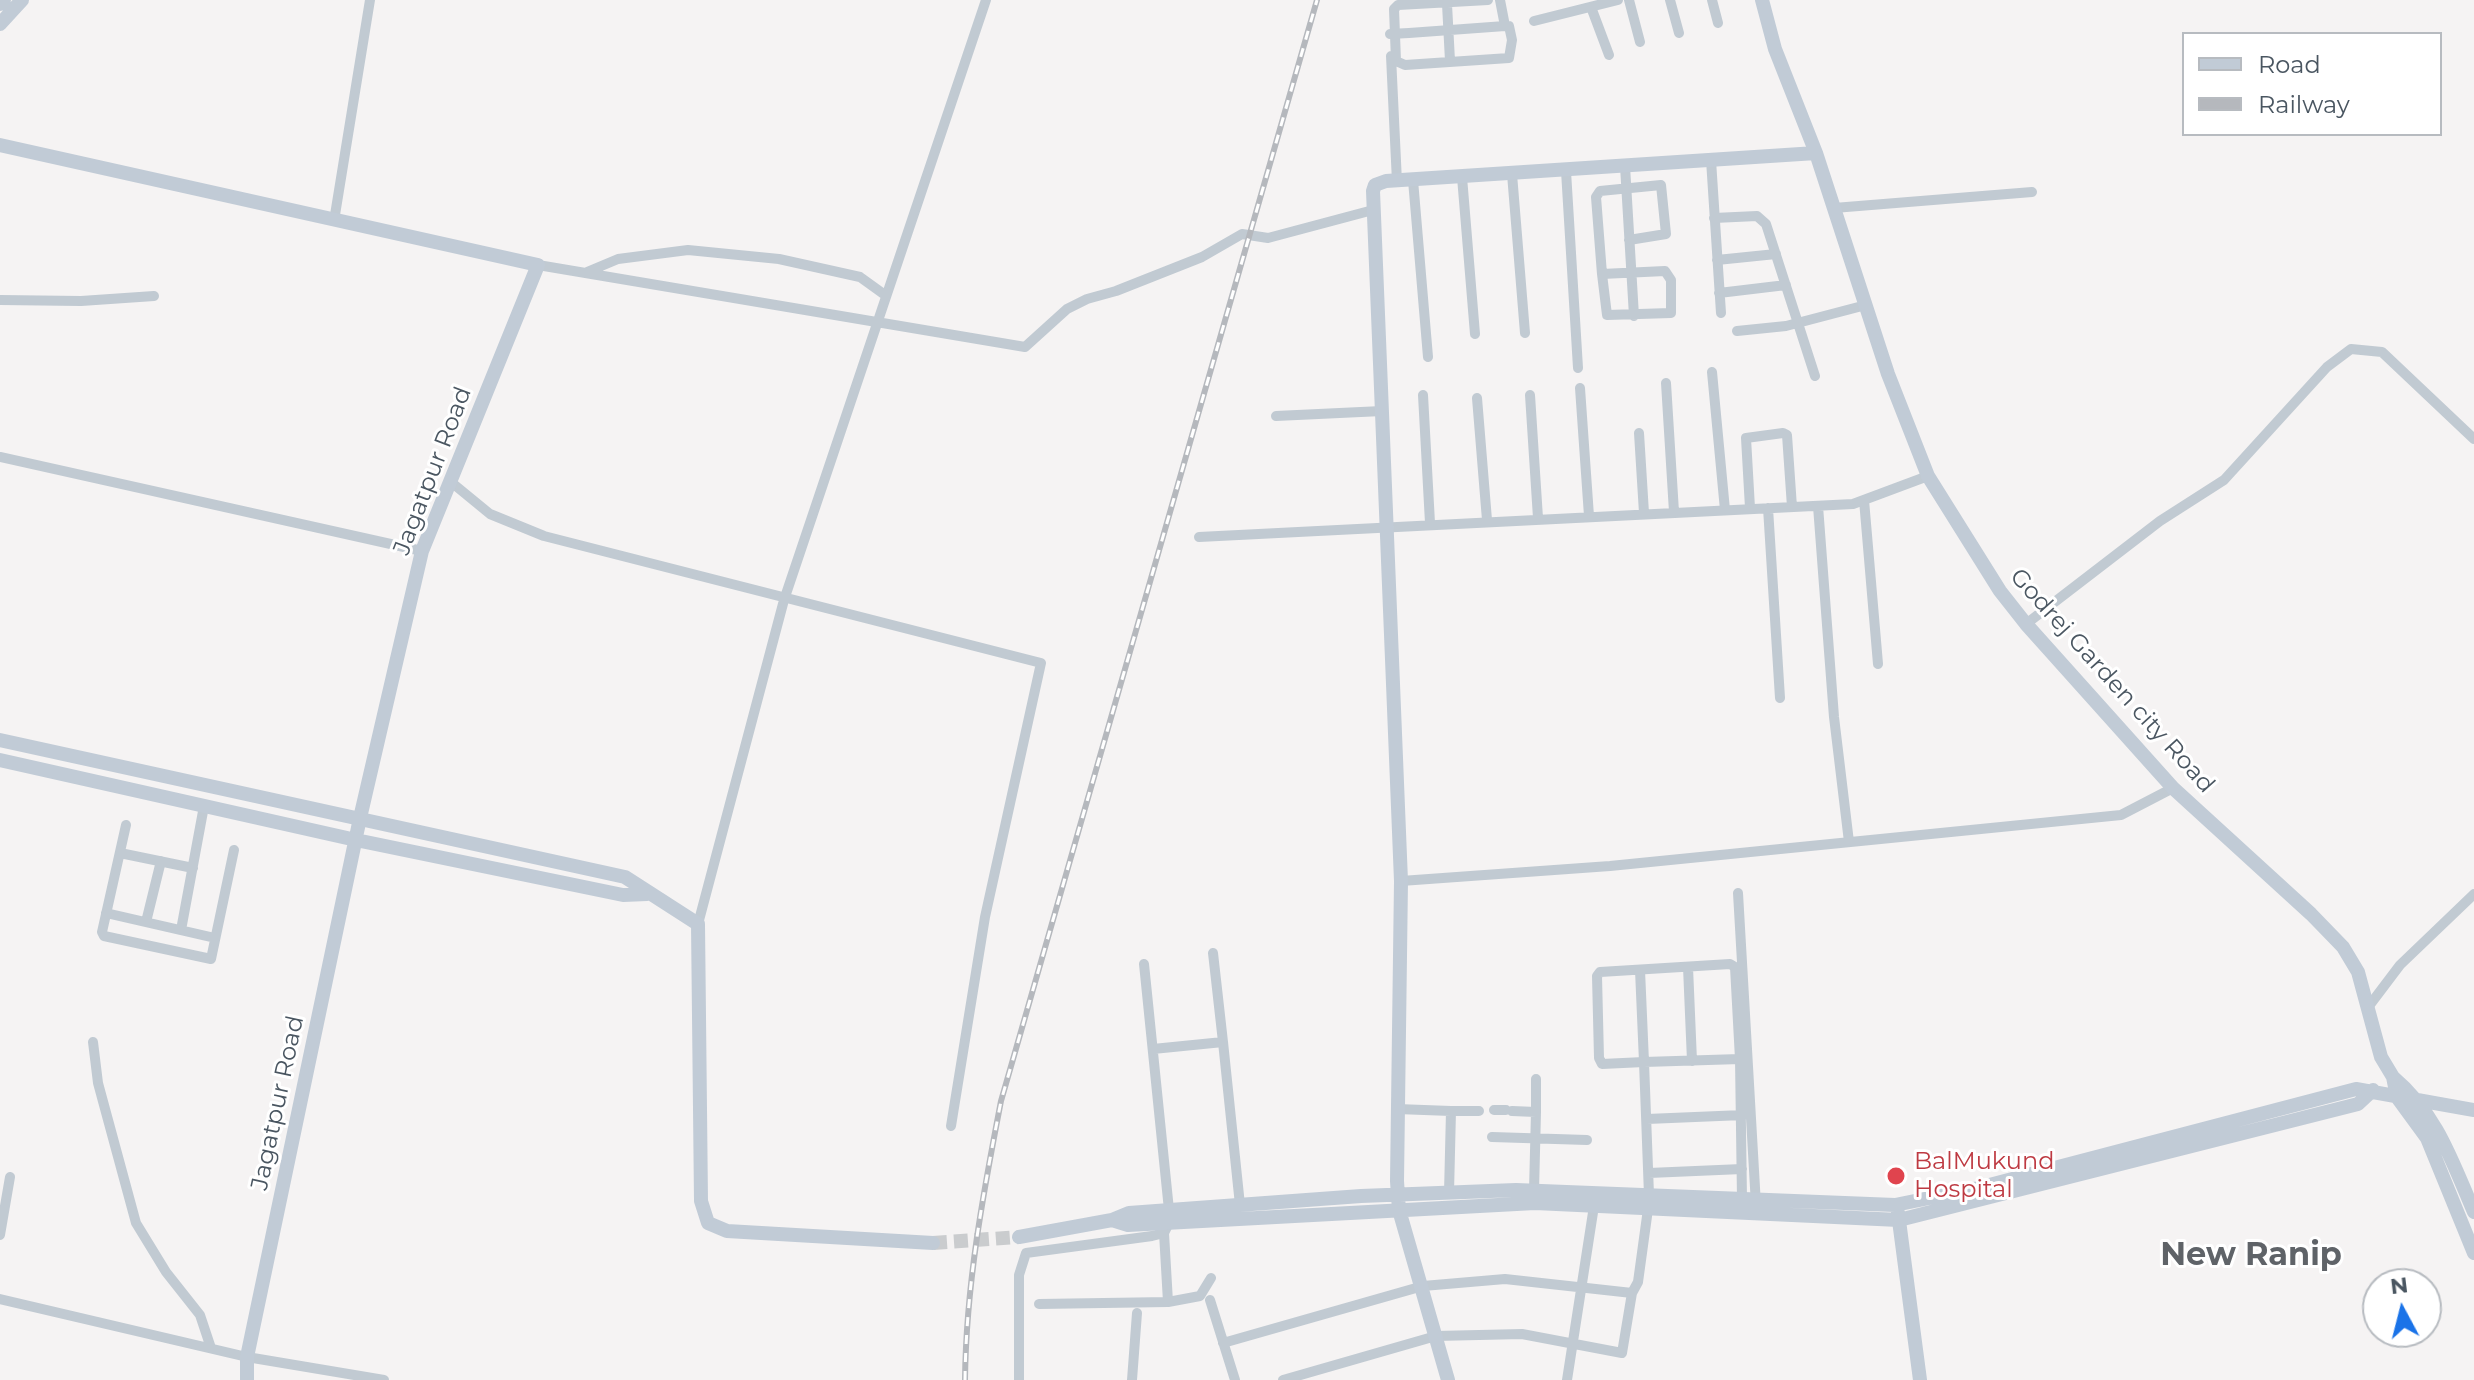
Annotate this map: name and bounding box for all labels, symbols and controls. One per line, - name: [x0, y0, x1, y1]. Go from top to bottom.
- legend: [2182, 32, 2442, 136]
- text: Road: [2258, 50, 2321, 79]
- text: Railway: [2258, 90, 2350, 119]
- street label: Jagatpur Road: [388, 383, 478, 559]
- street label: Godrej Garden city Road: [2004, 563, 2220, 799]
- street label: Jagatpur Road: [245, 1013, 311, 1193]
- place label: BalMukund Hospital: [1914, 1148, 2054, 1204]
- marker: BalMukund Hospital: [1885, 1165, 1907, 1187]
- district label: New Ranip: [2160, 1237, 2342, 1275]
- north arrow: [2362, 1268, 2442, 1348]
- text: N: [2389, 1271, 2410, 1300]

